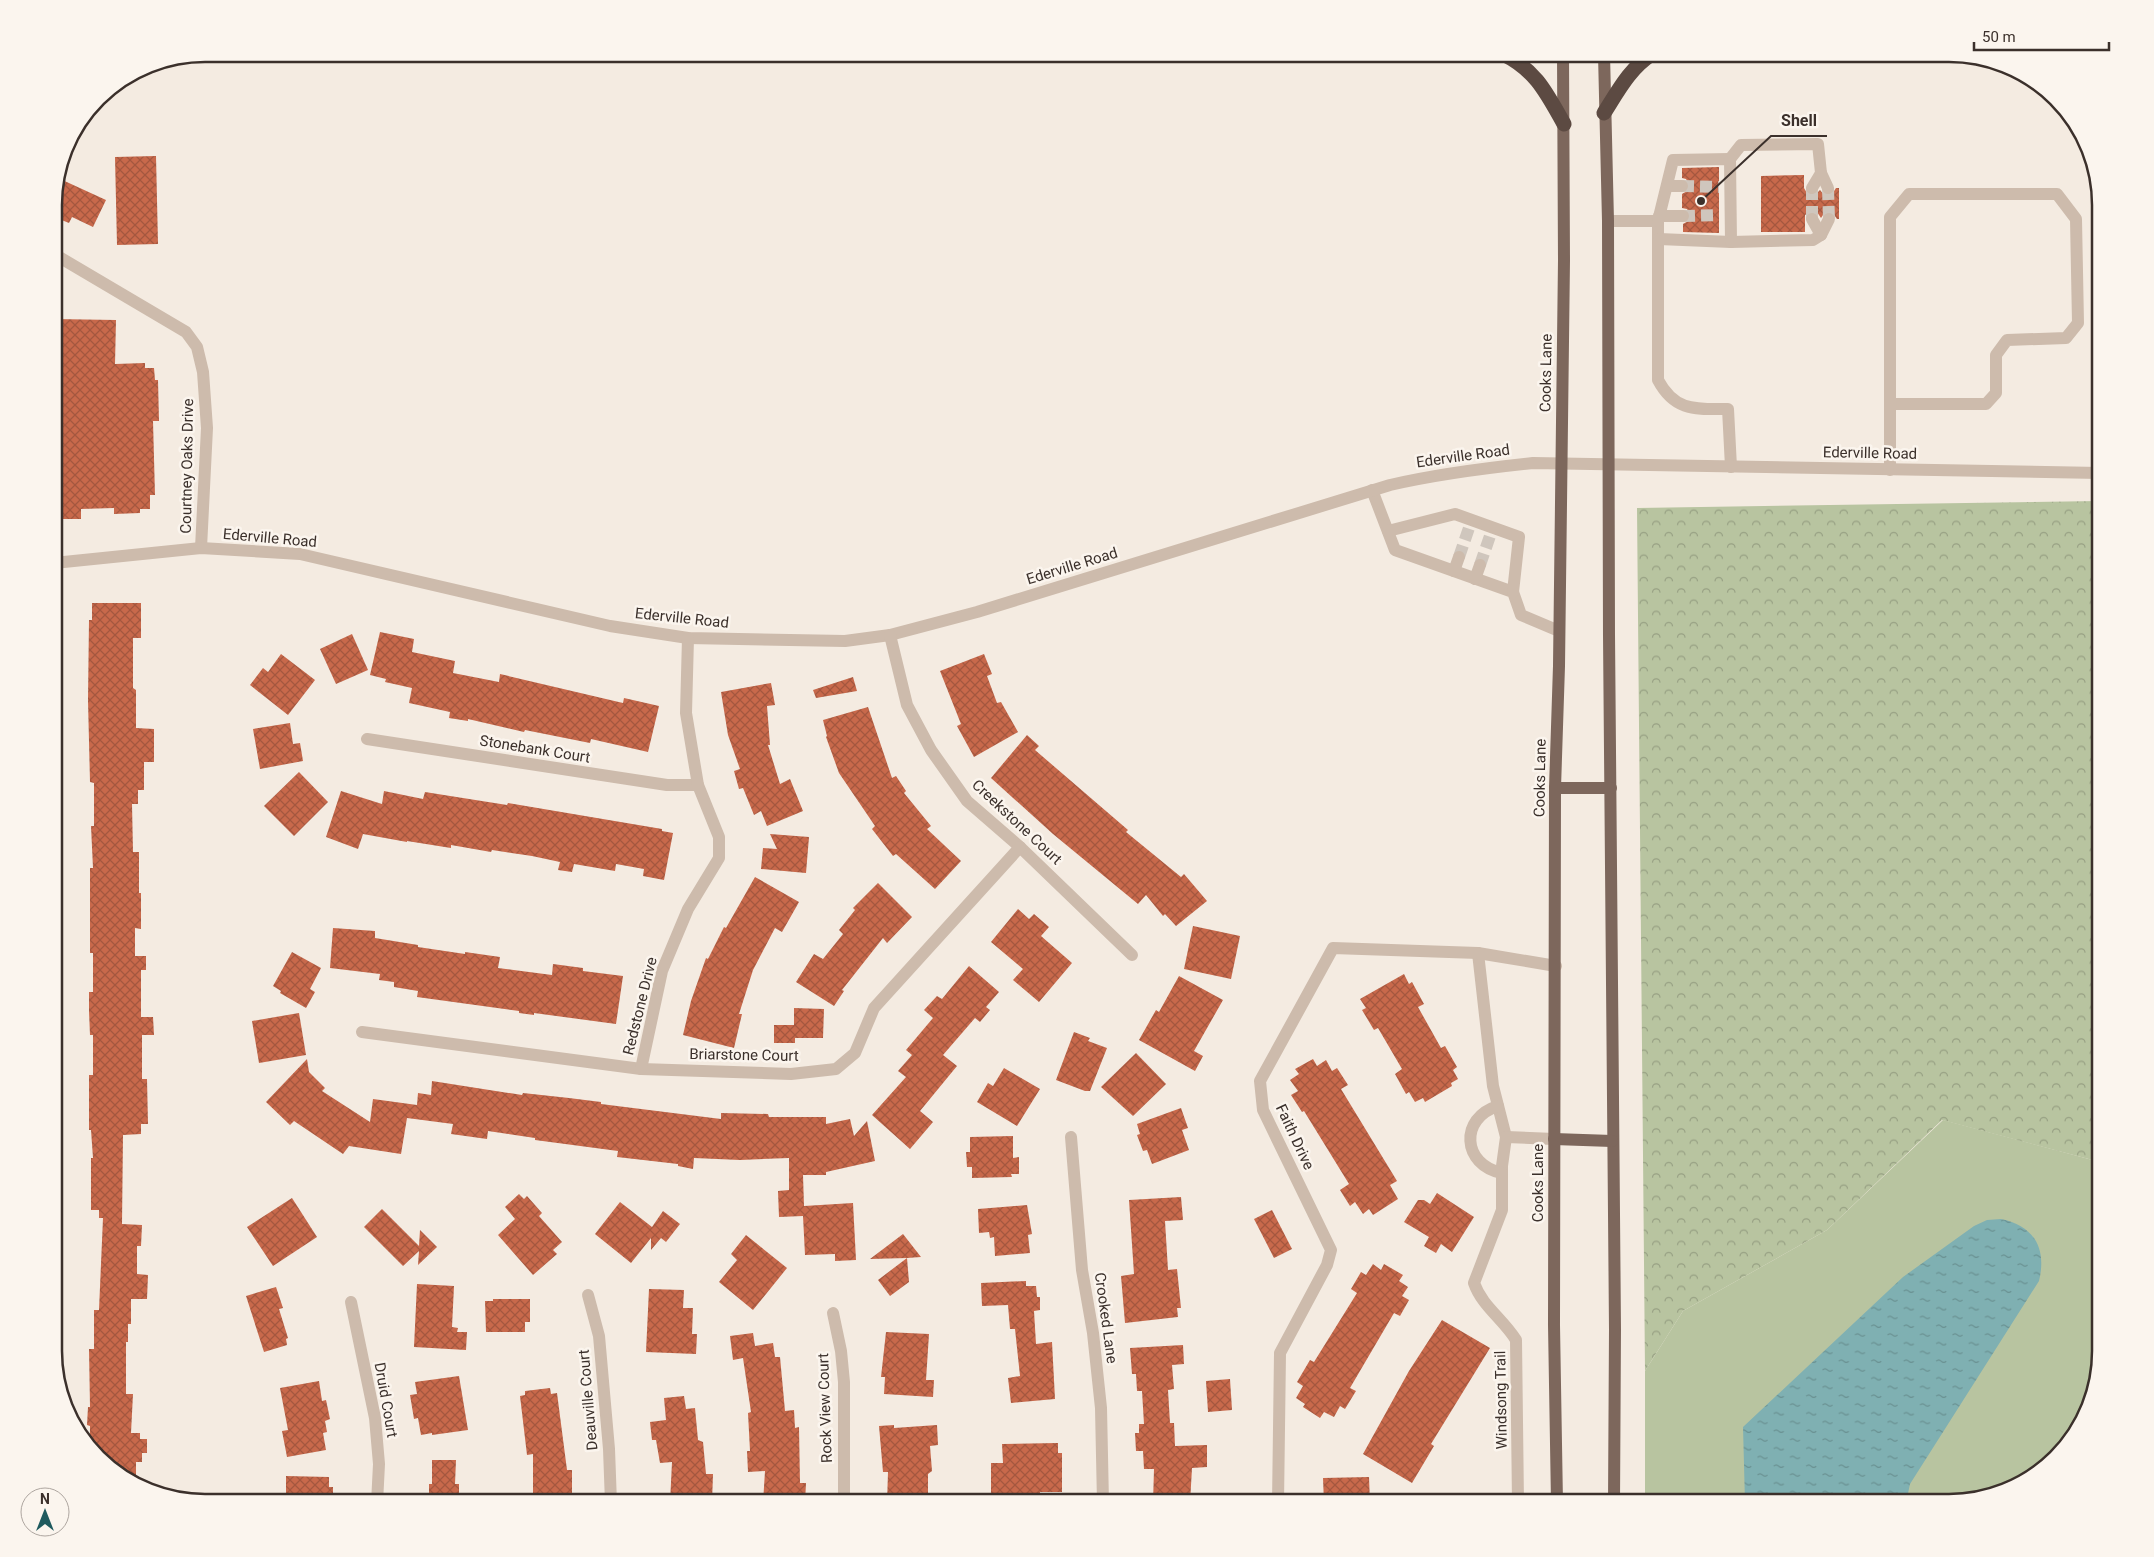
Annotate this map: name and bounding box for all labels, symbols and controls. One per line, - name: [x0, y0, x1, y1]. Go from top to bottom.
- scale bar: [1974, 20, 2109, 52]
- text: 50 m: [1982, 28, 2016, 46]
- callout: Shell: [1771, 105, 1827, 136]
- text: Shell: [1781, 111, 1817, 130]
- street label: Cooks Lane: [1536, 334, 1556, 412]
- street label: Courtney Oaks Drive: [177, 398, 197, 534]
- street label: Ederville Road: [1415, 441, 1511, 471]
- street label: Ederville Road: [1823, 443, 1917, 463]
- street label: Ederville Road: [222, 525, 318, 551]
- street label: Ederville Road: [1024, 544, 1120, 588]
- street label: Ederville Road: [634, 604, 730, 632]
- street label: Stonebank Court: [478, 731, 592, 767]
- street label: Cooks Lane: [1530, 739, 1550, 817]
- street label: Creekstone Court: [968, 776, 1066, 868]
- street label: Redstone Drive: [619, 955, 661, 1057]
- street label: Briarstone Court: [689, 1045, 799, 1065]
- street label: Faith Drive: [1272, 1101, 1318, 1173]
- street label: Cooks Lane: [1529, 1144, 1547, 1222]
- street label: Crooked Lane: [1091, 1271, 1121, 1365]
- street label: Deauville Court: [575, 1349, 601, 1451]
- street label: Windsong Trail: [1491, 1350, 1511, 1450]
- street label: Rock View Court: [814, 1353, 836, 1463]
- street label: Druid Court: [371, 1361, 401, 1439]
- north arrow: [20, 1487, 70, 1537]
- text: N: [40, 1491, 50, 1507]

